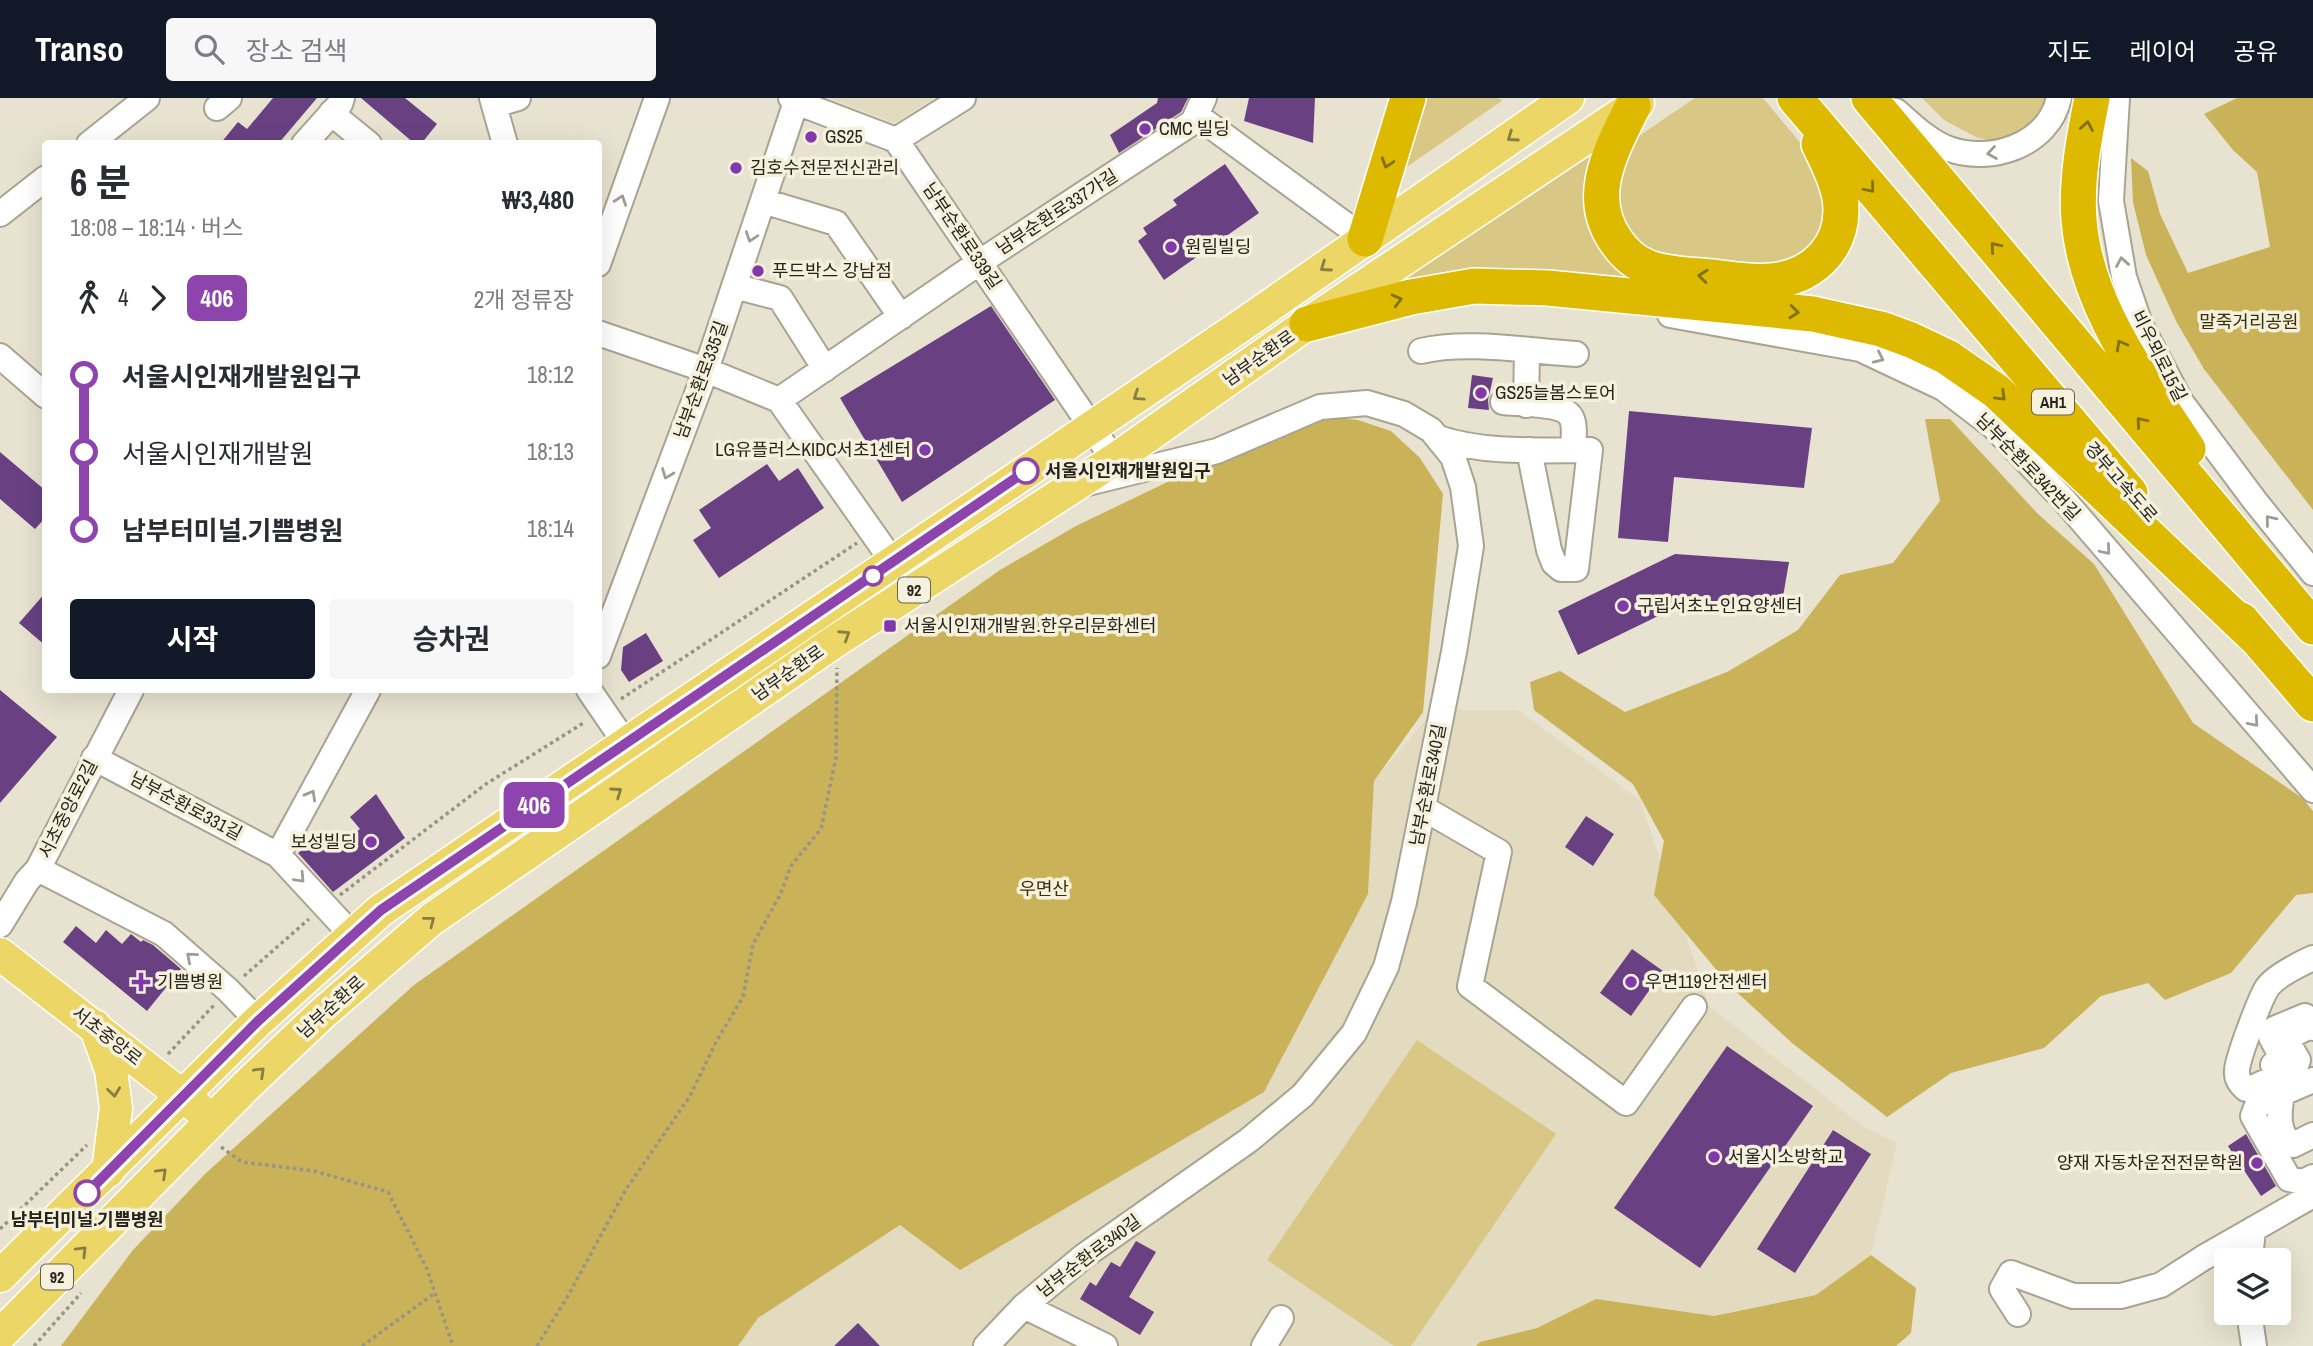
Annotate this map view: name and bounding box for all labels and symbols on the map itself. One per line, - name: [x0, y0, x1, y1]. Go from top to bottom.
- place label: CMC 빌딩: [1159, 116, 1230, 141]
- one-way arrow: [2079, 120, 2094, 131]
- marker: CMC 빌딩: [1137, 121, 1153, 137]
- place label: GS25: [825, 124, 863, 149]
- marker: GS25: [803, 129, 819, 145]
- one-way arrow: [1507, 129, 1520, 141]
- one-way arrow: [1986, 145, 1998, 160]
- place label: 김호수전문전신관리: [750, 155, 899, 180]
- one-way arrow: [1381, 156, 1395, 169]
- marker: 김호수전문전신관리: [728, 160, 744, 176]
- street label: 남부순환로337가길: [991, 163, 1122, 260]
- street label: 남부순환로339길: [917, 177, 1007, 294]
- one-way arrow: [1862, 180, 1874, 193]
- one-way arrow: [613, 194, 627, 206]
- one-way arrow: [745, 230, 759, 242]
- place label: 원림빌딩: [1185, 234, 1251, 259]
- marker: 원림빌딩: [1163, 239, 1179, 255]
- one-way arrow: [1990, 243, 2003, 255]
- one-way arrow: [2115, 256, 2130, 268]
- place label: 푸드박스 강남점: [772, 258, 892, 283]
- one-way arrow: [1320, 259, 1333, 271]
- marker: 푸드박스 강남점: [750, 263, 766, 279]
- one-way arrow: [1697, 269, 1708, 284]
- one-way arrow: [1391, 294, 1403, 309]
- one-way arrow: [1788, 305, 1799, 320]
- street label: 비우뫼로15길: [2126, 306, 2193, 406]
- park label: 말죽거리공원: [2199, 309, 2299, 334]
- street label: 남부순환로335길: [668, 317, 733, 442]
- street label: 남부순환로: [1218, 324, 1300, 392]
- one-way arrow: [2117, 339, 2130, 352]
- one-way arrow: [1872, 350, 1884, 364]
- place label: GS25늘봄스토어: [1495, 380, 1616, 405]
- marker: GS25늘봄스토어: [1473, 385, 1489, 401]
- one-way arrow: [1133, 388, 1146, 400]
- one-way arrow: [1992, 388, 2005, 401]
- road number: AH1: [2032, 390, 2074, 414]
- street label: 남부순환로342번길: [1971, 407, 2086, 526]
- one-way arrow: [2137, 417, 2149, 430]
- street label: 경부고속도로: [2079, 436, 2163, 527]
- place label: LG유플러스KIDC서초1센터: [715, 437, 911, 462]
- marker: LG유플러스KIDC서초1센터: [917, 442, 933, 458]
- marker: 서울시인재개발원입구: [1013, 458, 1039, 484]
- place label: 서울시인재개발원입구: [1045, 458, 1211, 483]
- one-way arrow: [661, 468, 675, 480]
- one-way arrow: [2266, 516, 2278, 529]
- one-way arrow: [2098, 542, 2110, 555]
- unlabelled marker: [863, 566, 883, 586]
- road number: 92: [898, 578, 930, 603]
- place label: 구립서초노인요양센터: [1637, 593, 1803, 618]
- marker: 구립서초노인요양센터: [1615, 598, 1631, 614]
- place label: 서울시인재개발원.한우리문화센터: [904, 613, 1157, 638]
- marker: 서울시인재개발원.한우리문화센터: [882, 618, 898, 634]
- one-way arrow: [837, 631, 850, 643]
- street label: 남부순환로: [747, 639, 829, 707]
- one-way arrow: [2246, 714, 2258, 727]
- street label: 남부순환로340길: [1403, 722, 1452, 848]
- street label: 서초중앙로2길: [32, 755, 103, 862]
- street label: 남부순환로331길: [126, 765, 247, 846]
- line badge: 406: [494, 782, 574, 828]
- one-way arrow: [609, 788, 622, 800]
- one-way arrow: [302, 790, 316, 802]
- place label: 보성빌딩: [291, 829, 357, 854]
- marker: 보성빌딩: [363, 834, 379, 850]
- one-way arrow: [291, 870, 304, 883]
- park label: 우면산: [1019, 876, 1069, 901]
- one-way arrow: [423, 917, 435, 930]
- one-way arrow: [186, 953, 199, 965]
- place label: 기쁨병원: [157, 969, 223, 994]
- place label: 우면119안전센터: [1645, 969, 1768, 994]
- street label: 남부순환로: [292, 970, 370, 1044]
- marker: 기쁨병원: [131, 972, 151, 992]
- marker: 우면119안전센터: [1623, 974, 1639, 990]
- street label: 서초중앙로: [67, 1000, 148, 1071]
- one-way arrow: [252, 1068, 265, 1081]
- one-way arrow: [107, 1086, 122, 1097]
- place label: 서울시소방학교: [1728, 1144, 1844, 1169]
- marker: 서울시소방학교: [1706, 1149, 1722, 1165]
- place label: 양재 자동차운전전문학원: [2057, 1150, 2243, 1175]
- marker: 양재 자동차운전전문학원: [2249, 1155, 2265, 1171]
- one-way arrow: [154, 1168, 167, 1181]
- marker: 남부터미널.기쁨병원: [74, 1180, 100, 1206]
- place label: 남부터미널.기쁨병원: [10, 1207, 164, 1232]
- street label: 남부순환로340길: [1032, 1208, 1146, 1303]
- one-way arrow: [74, 1246, 87, 1259]
- road number: 92: [41, 1264, 73, 1289]

